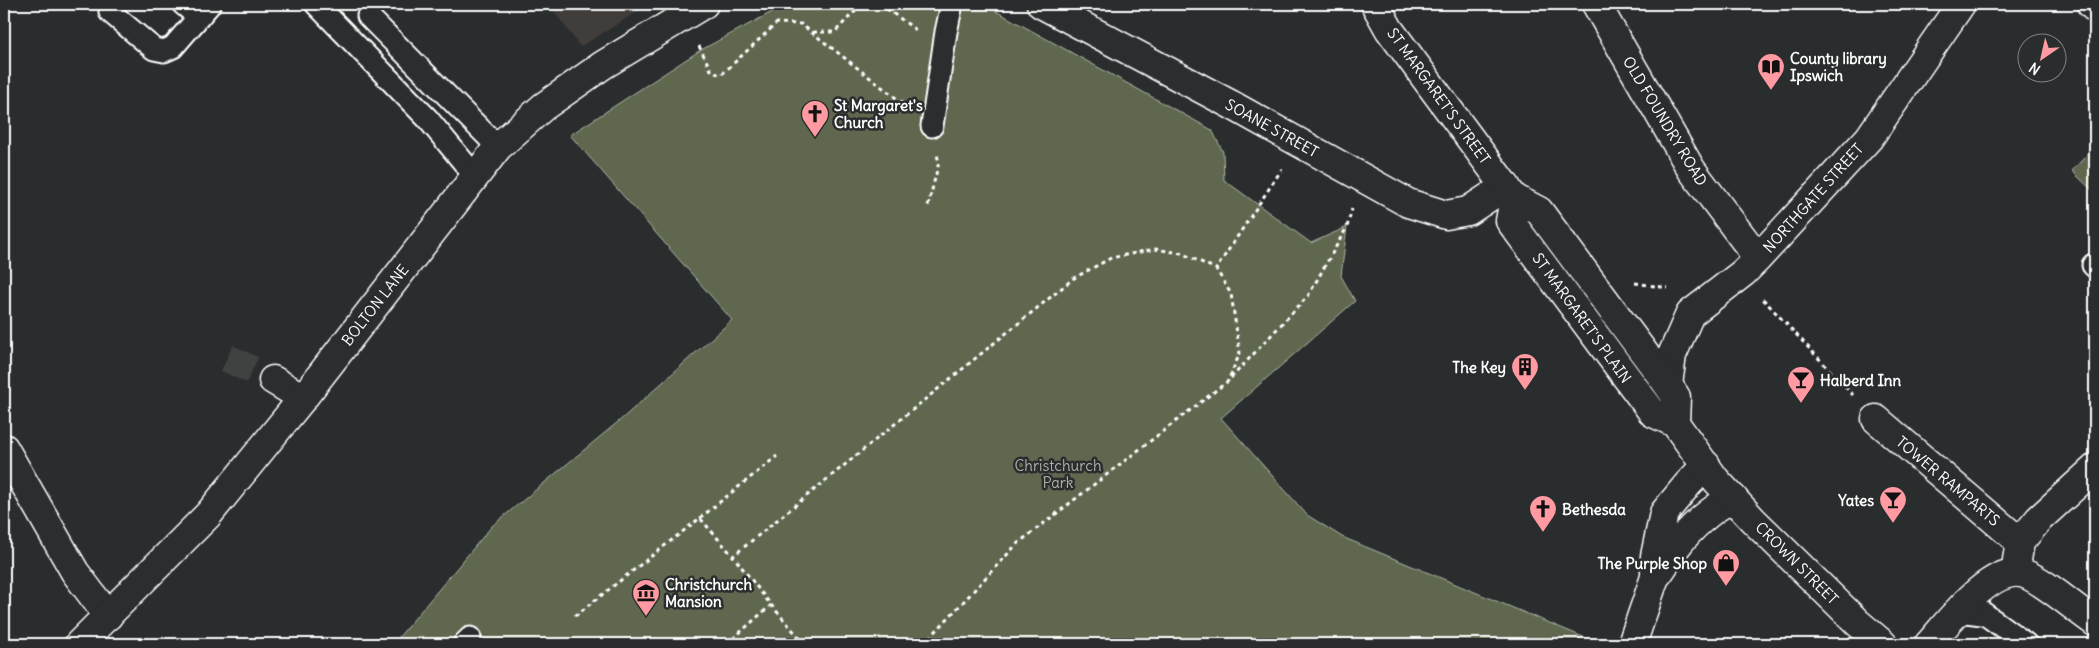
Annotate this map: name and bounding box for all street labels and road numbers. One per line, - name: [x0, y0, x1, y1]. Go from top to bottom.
- street label: ST MARGARET'S STREET: [1383, 24, 1495, 168]
- street label: OLD FOUNDRY ROAD: [1619, 53, 1711, 189]
- street label: SOANE STREET: [1222, 95, 1322, 161]
- street label: NORTHGATE STREET: [1759, 139, 1867, 257]
- street label: ST MARGARET'S PLAIN: [1528, 249, 1636, 387]
- street label: BOLTON LANE: [337, 260, 413, 349]
- street label: TOWER RAMPARTS: [1892, 432, 2004, 530]
- street label: CROWN STREET: [1752, 518, 1843, 609]

